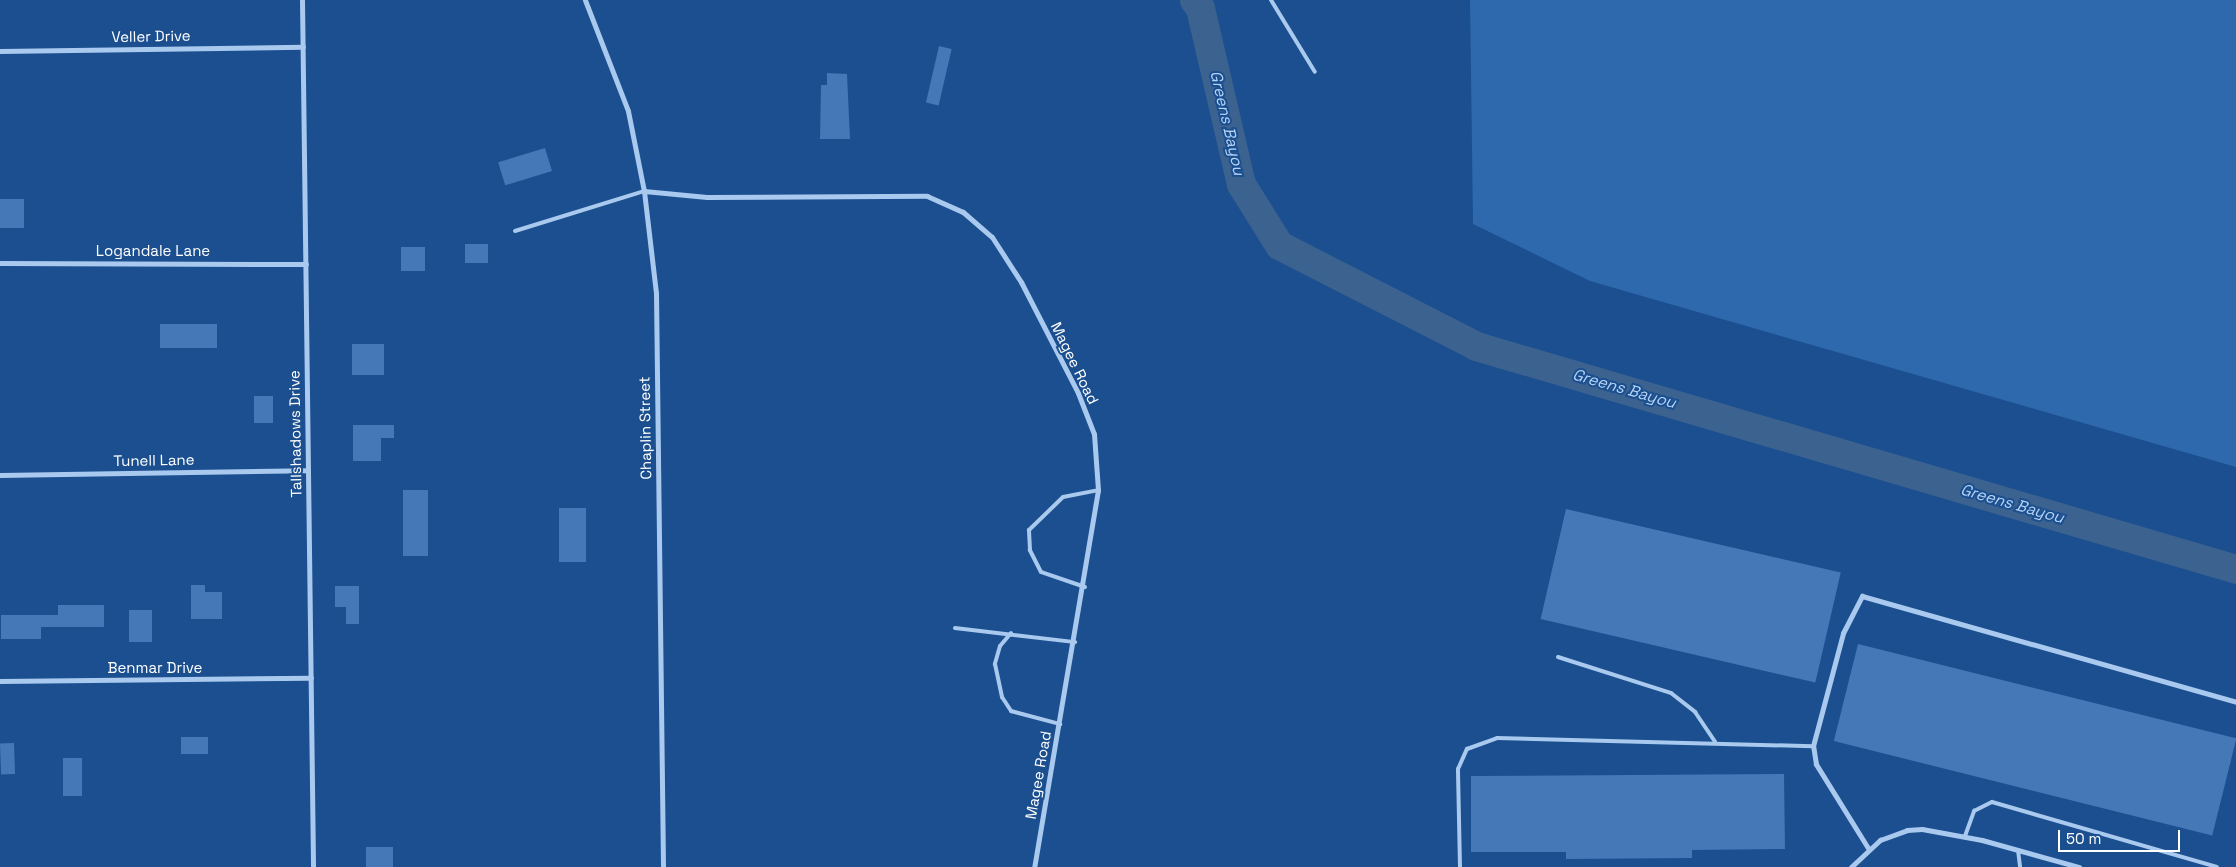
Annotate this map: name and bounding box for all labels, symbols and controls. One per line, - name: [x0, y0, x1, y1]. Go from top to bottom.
- street label: Veller Drive: [111, 26, 191, 46]
- water label: Greens Bayou: [1206, 69, 1248, 177]
- street label: Logandale Lane: [96, 242, 210, 260]
- street label: Magee Road: [1047, 319, 1103, 407]
- water label: Greens Bayou: [1570, 365, 1678, 413]
- street label: Tallshadows Drive: [285, 370, 305, 498]
- street label: Chaplin Street: [635, 376, 655, 480]
- street label: Tunell Lane: [113, 450, 195, 470]
- water label: Greens Bayou: [1958, 480, 2066, 528]
- street label: Benmar Drive: [108, 659, 202, 677]
- street label: Magee Road: [1021, 729, 1055, 821]
- scale bar: [2061, 820, 2184, 852]
- text: 50 m: [2066, 829, 2101, 848]

